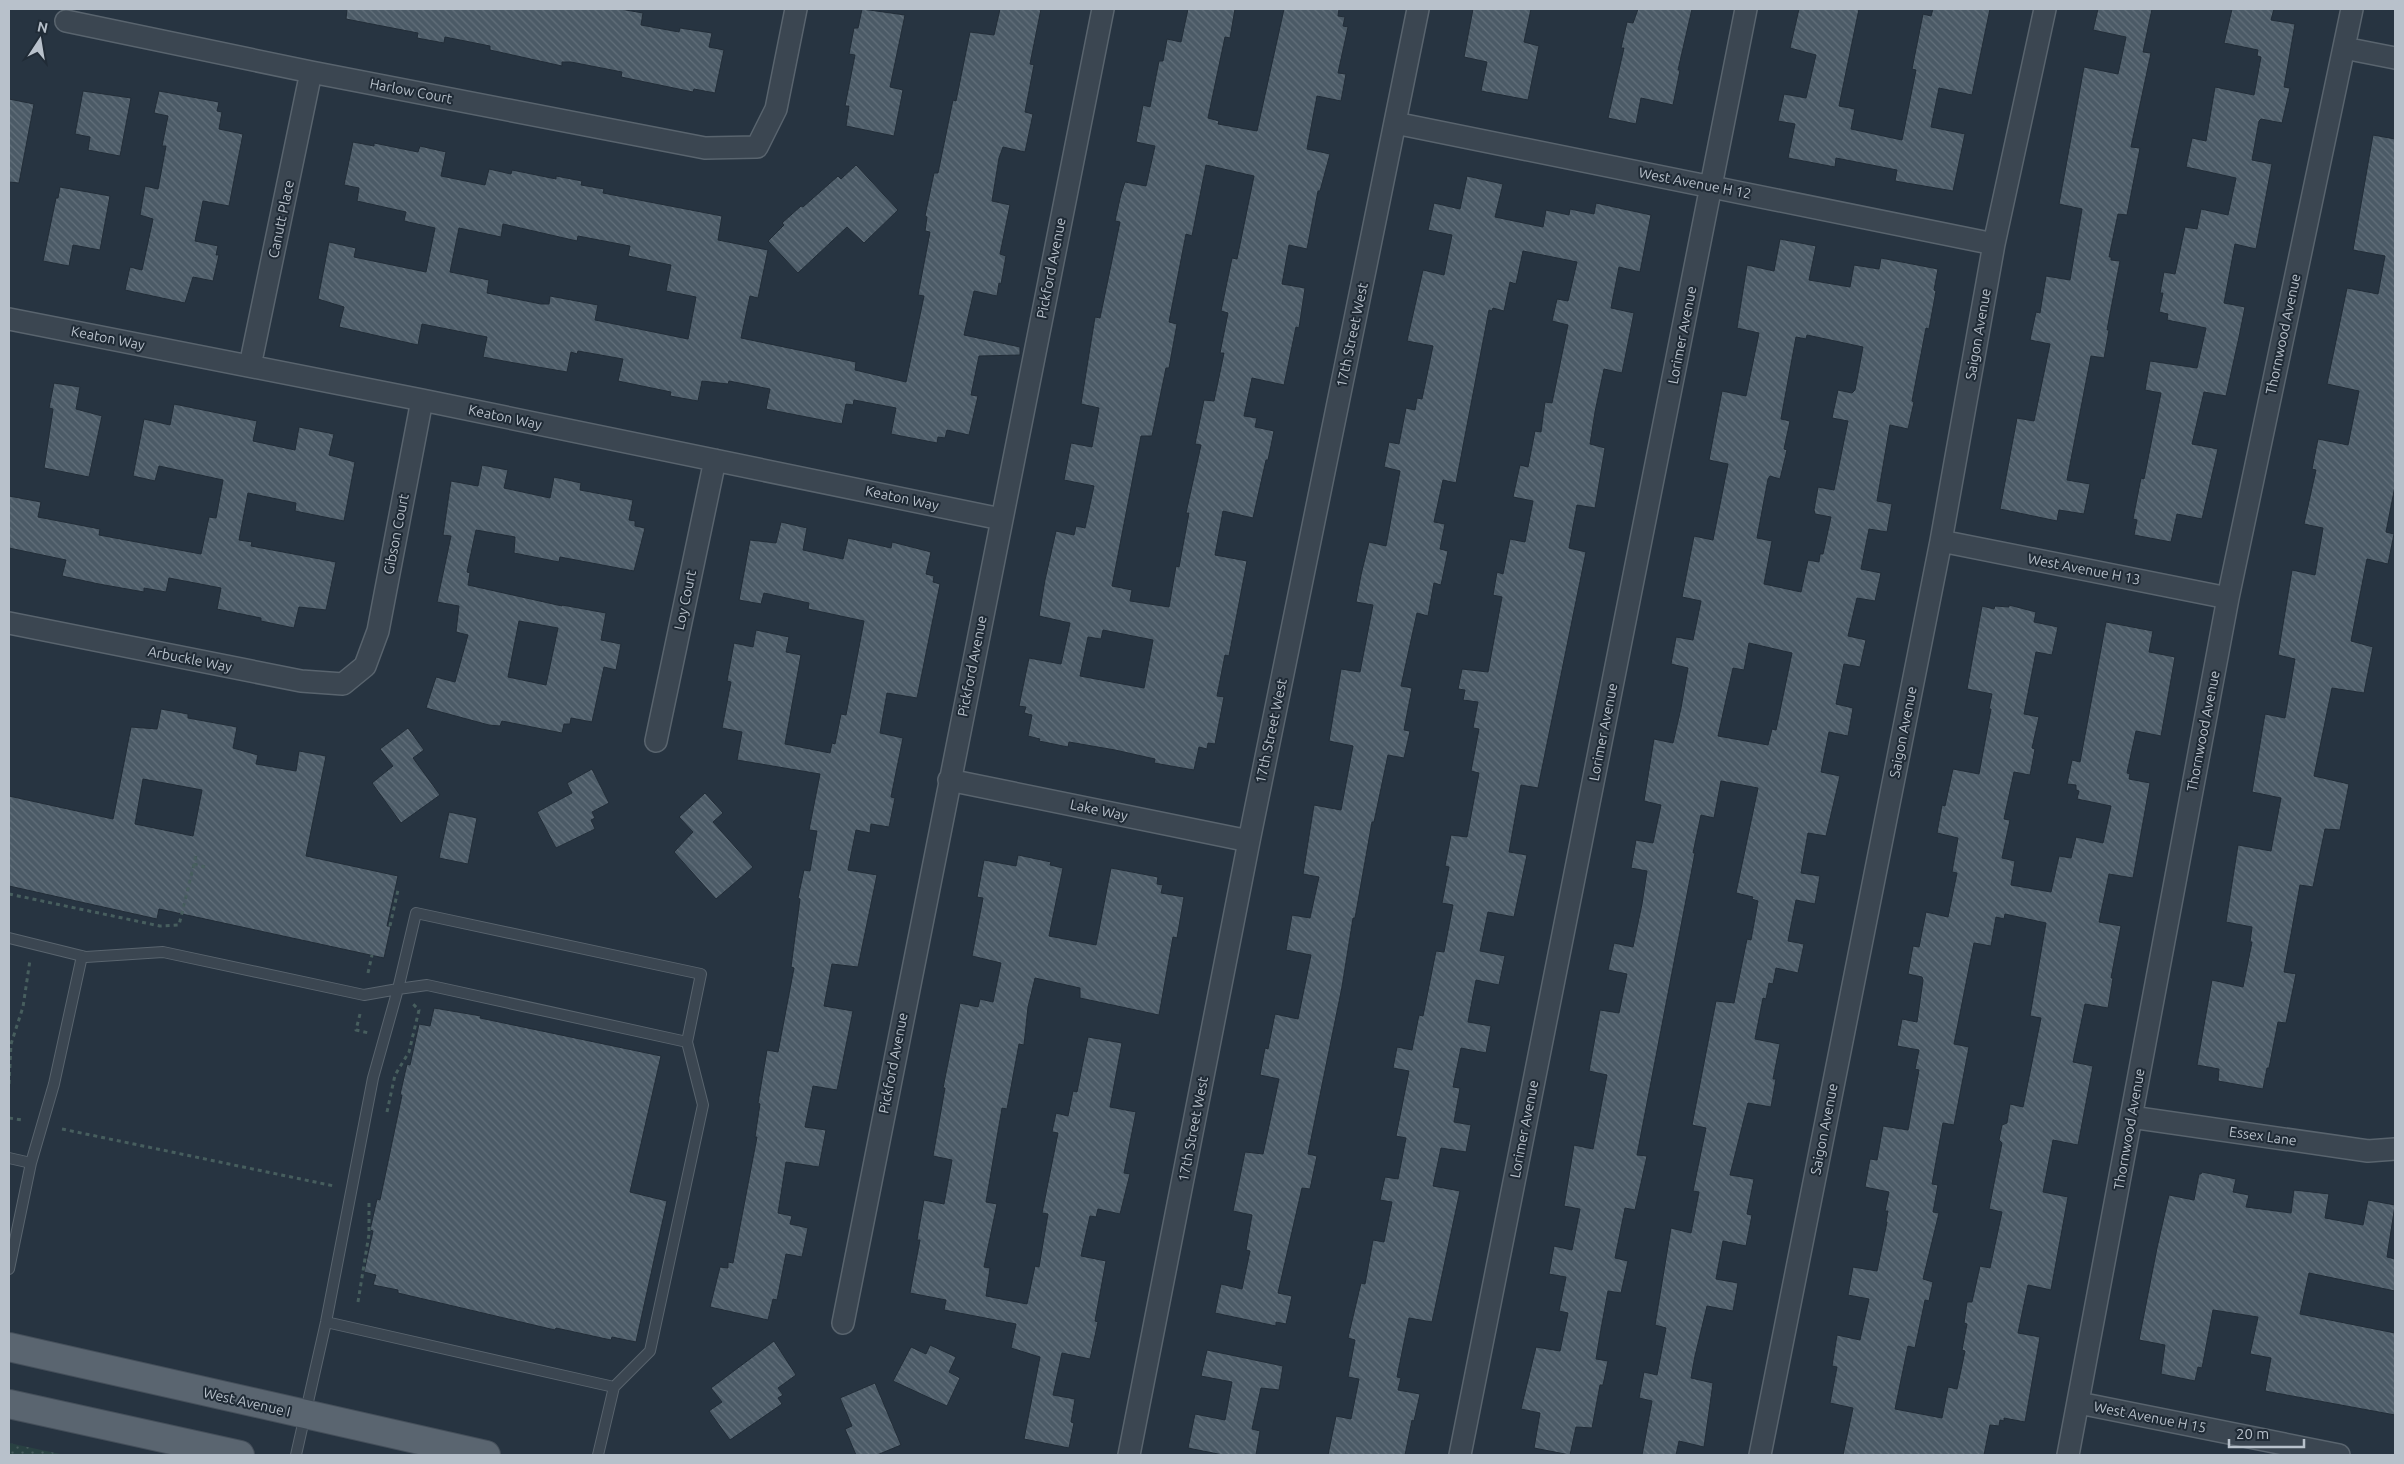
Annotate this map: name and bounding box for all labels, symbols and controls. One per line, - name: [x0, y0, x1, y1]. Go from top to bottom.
- north arrow: [15, 15, 65, 65]
- text: N: [36, 18, 49, 36]
- street label: Harlow Court: [368, 75, 454, 107]
- street label: West Avenue H 12: [1637, 164, 1753, 202]
- street label: Canutt Place: [265, 178, 297, 260]
- street label: Pickford Avenue: [1033, 216, 1069, 320]
- street label: Thornwood Avenue: [2262, 272, 2304, 396]
- street label: 17th Street West: [1333, 281, 1371, 389]
- street label: Lorimer Avenue: [1665, 285, 1699, 385]
- street label: Saigon Avenue: [1962, 287, 1994, 381]
- street label: Keaton Way: [70, 323, 146, 353]
- street label: Keaton Way: [467, 401, 543, 433]
- street label: Keaton Way: [864, 482, 940, 514]
- street label: Gibson Court: [380, 492, 412, 576]
- street label: West Avenue H 13: [2026, 550, 2142, 588]
- street label: Loy Court: [671, 568, 699, 631]
- street label: Pickford Avenue: [954, 614, 990, 718]
- street label: Arbuckle Way: [147, 643, 234, 675]
- street label: Thornwood Avenue: [2183, 669, 2223, 793]
- street label: 17th Street West: [1252, 677, 1290, 785]
- street label: Lorimer Avenue: [1586, 682, 1620, 782]
- street label: Saigon Avenue: [1886, 685, 1920, 779]
- street label: Lake Way: [1069, 796, 1130, 824]
- street label: Pickford Avenue: [875, 1011, 911, 1115]
- street label: Thornwood Avenue: [2110, 1067, 2148, 1191]
- street label: 17th Street West: [1175, 1075, 1211, 1183]
- street label: Lorimer Avenue: [1507, 1079, 1541, 1179]
- street label: Saigon Avenue: [1807, 1082, 1841, 1176]
- street label: Essex Lane: [2228, 1123, 2298, 1149]
- street label: West Avenue I: [202, 1384, 292, 1420]
- street label: West Avenue H 15: [2092, 1398, 2208, 1436]
- scale bar: [2229, 1416, 2304, 1448]
- text: 20 m: [2236, 1425, 2269, 1442]

